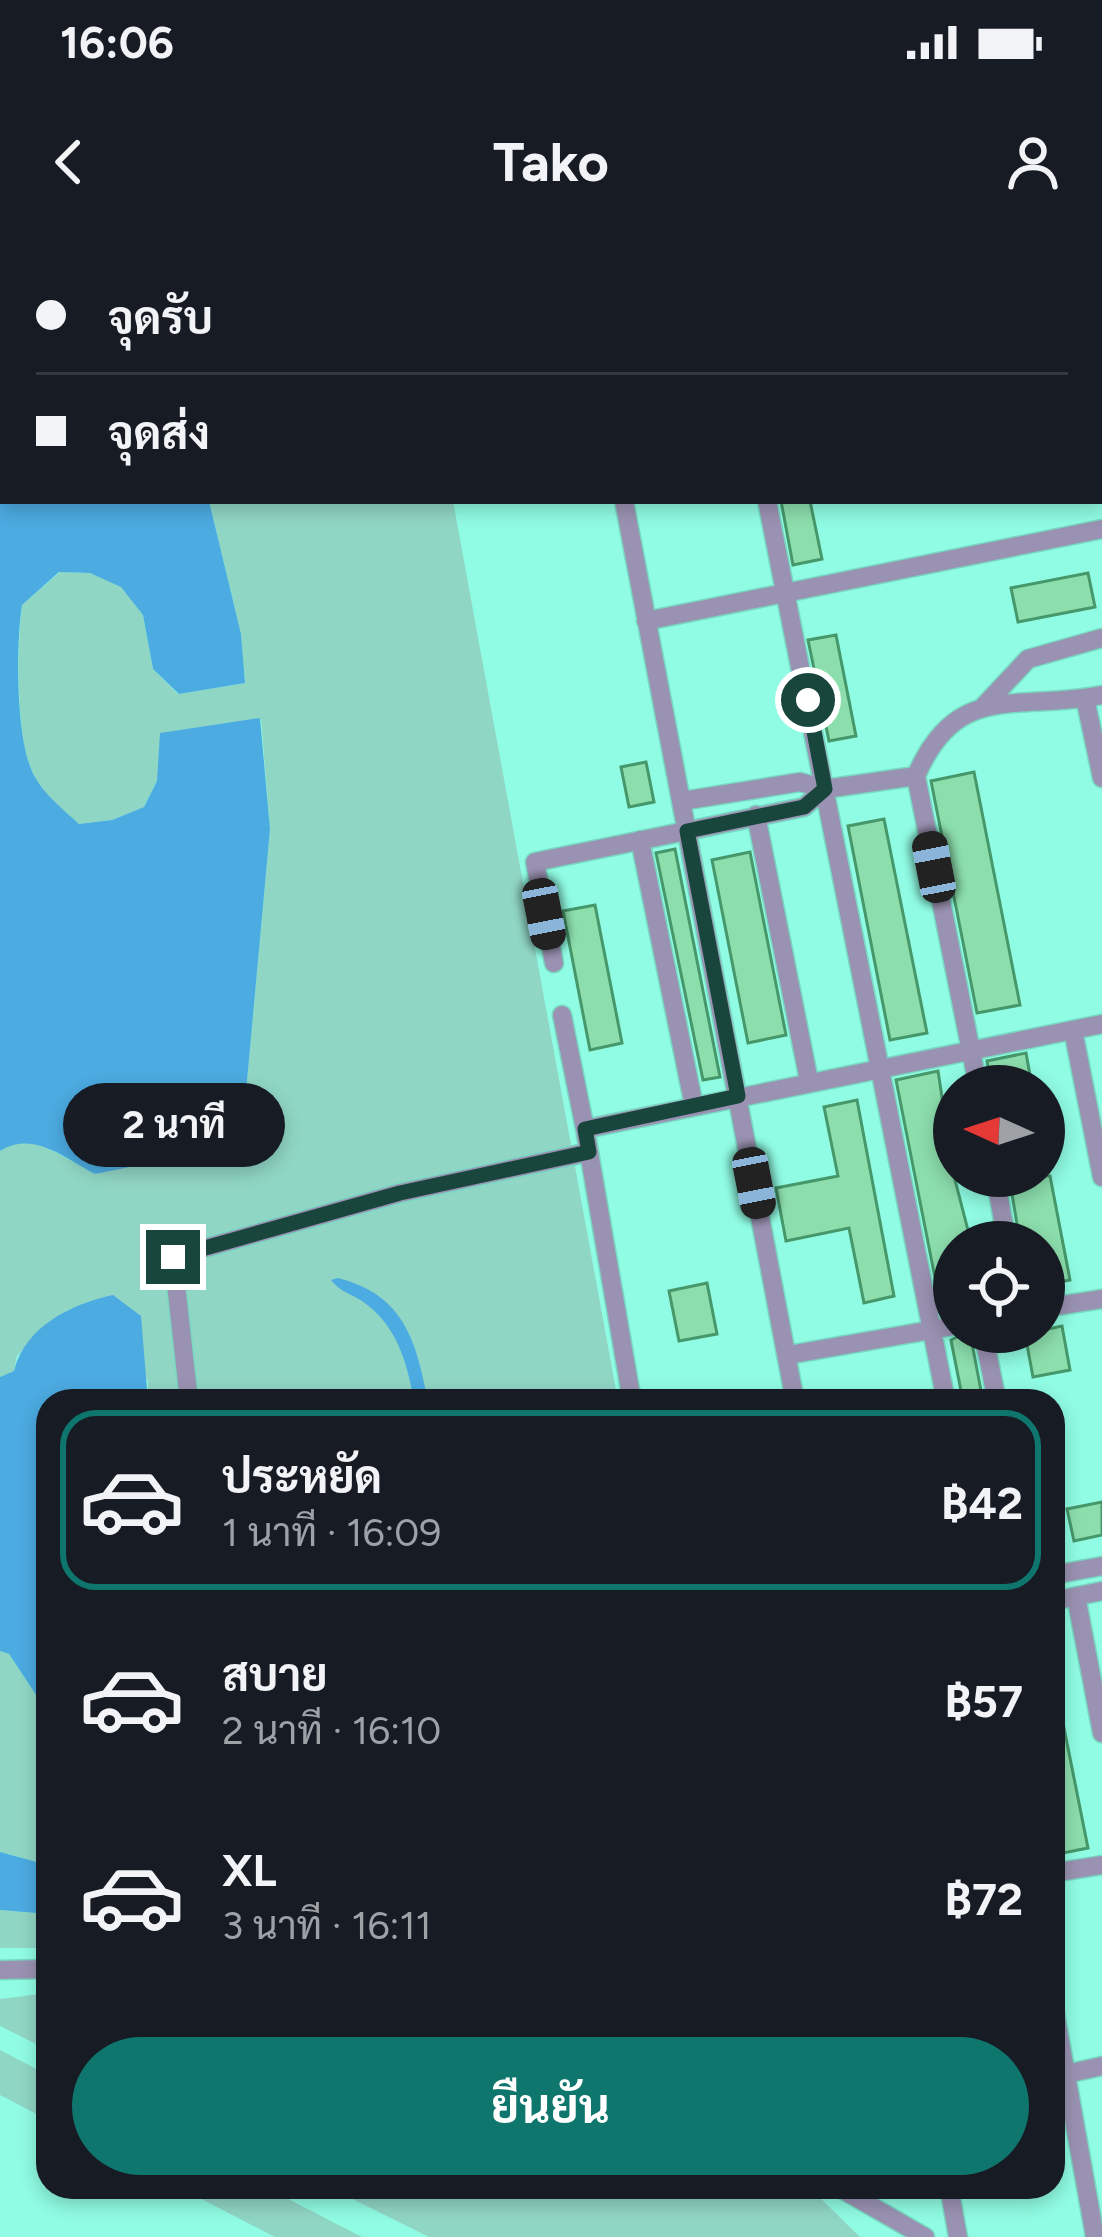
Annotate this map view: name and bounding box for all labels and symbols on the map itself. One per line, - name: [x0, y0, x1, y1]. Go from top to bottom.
- route start: [781, 673, 835, 727]
- car: [909, 828, 959, 906]
- car: [519, 875, 569, 953]
- north arrow: [933, 1065, 1065, 1197]
- callout: 2 นาที: [62, 1083, 284, 1167]
- car: [729, 1144, 779, 1222]
- route end: [146, 1230, 200, 1284]

